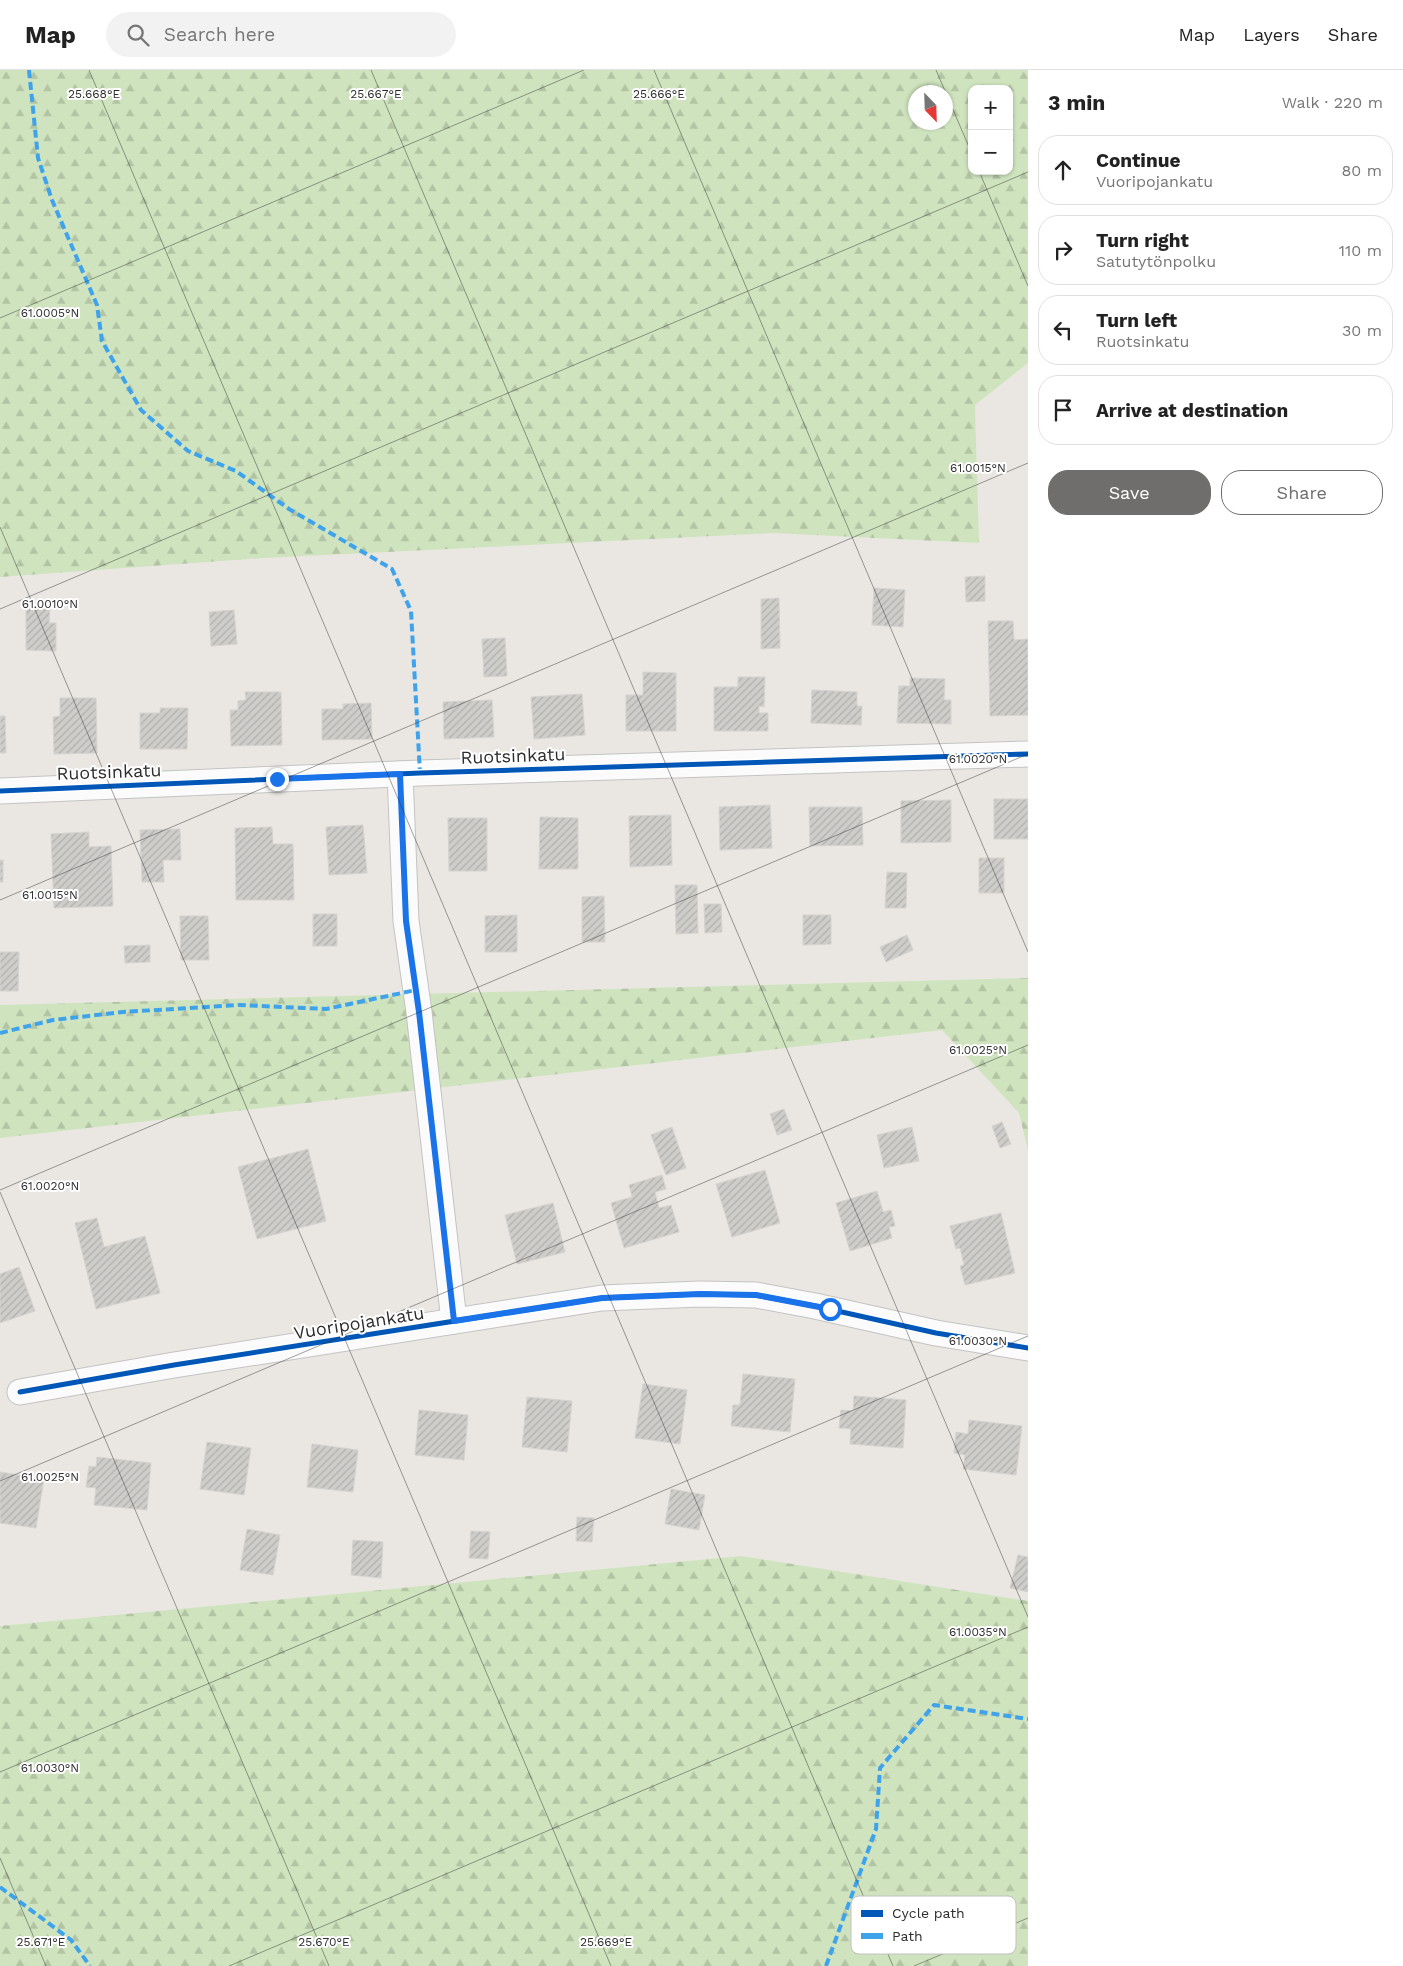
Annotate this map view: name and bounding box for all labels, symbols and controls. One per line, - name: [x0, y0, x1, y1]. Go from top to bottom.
- search box: [106, 12, 456, 57]
- text: Map: [25, 21, 76, 49]
- icon: search: [124, 21, 152, 49]
- text: Search here: [164, 23, 275, 46]
- text: Map: [1178, 24, 1215, 45]
- text: Layers: [1243, 24, 1300, 45]
- text: Share: [1328, 24, 1378, 45]
- north arrow: [908, 85, 953, 130]
- map controls: [968, 85, 1013, 175]
- button: +: [968, 85, 1013, 130]
- text: 25.668°E: [68, 87, 120, 101]
- text: 25.667°E: [350, 87, 402, 101]
- text: 25.666°E: [633, 87, 685, 101]
- text: 3 min: [1048, 90, 1105, 115]
- text: Walk · 220 m: [1282, 93, 1383, 112]
- button: −: [968, 130, 1013, 175]
- text: Continue: [1096, 149, 1180, 172]
- icon: ahead: [1049, 156, 1077, 184]
- text: 80 m: [1341, 161, 1382, 180]
- text: Vuoripojankatu: [1096, 172, 1213, 191]
- text: Turn right: [1096, 229, 1189, 252]
- icon: right: [1049, 236, 1077, 264]
- text: 110 m: [1339, 241, 1382, 260]
- text: Satutytönpolku: [1096, 252, 1216, 271]
- text: 61.0005°N: [21, 306, 79, 320]
- text: Turn left: [1096, 309, 1177, 332]
- icon: left: [1049, 316, 1077, 344]
- text: 30 m: [1342, 321, 1382, 340]
- text: Ruotsinkatu: [1096, 332, 1189, 351]
- icon: arrive: [1049, 396, 1077, 424]
- text: Arrive at destination: [1096, 399, 1288, 422]
- text: 61.0015°N: [950, 461, 1006, 475]
- button: Save: [1048, 470, 1211, 515]
- button: Share: [1221, 470, 1383, 515]
- text: 61.0010°N: [22, 597, 78, 611]
- street label: Ruotsinkatu: [460, 743, 566, 768]
- text: 61.0020°N: [949, 752, 1007, 766]
- street label: Ruotsinkatu: [56, 759, 162, 784]
- route end: [266, 768, 289, 791]
- text: 61.0015°N: [22, 888, 78, 902]
- text: 61.0025°N: [949, 1043, 1007, 1057]
- text: 61.0020°N: [21, 1179, 79, 1193]
- route start: [819, 1298, 842, 1321]
- street label: Vuoripojankatu: [292, 1302, 426, 1343]
- text: 61.0030°N: [949, 1334, 1007, 1348]
- text: 61.0025°N: [21, 1470, 79, 1484]
- text: 61.0035°N: [949, 1625, 1007, 1639]
- text: 61.0030°N: [21, 1761, 79, 1775]
- legend: [851, 1896, 1016, 1954]
- text: Cycle path: [892, 1905, 965, 1921]
- text: Path: [892, 1928, 923, 1944]
- text: 25.671°E: [17, 1935, 66, 1949]
- text: 25.670°E: [298, 1935, 350, 1949]
- text: 25.669°E: [580, 1935, 632, 1949]

